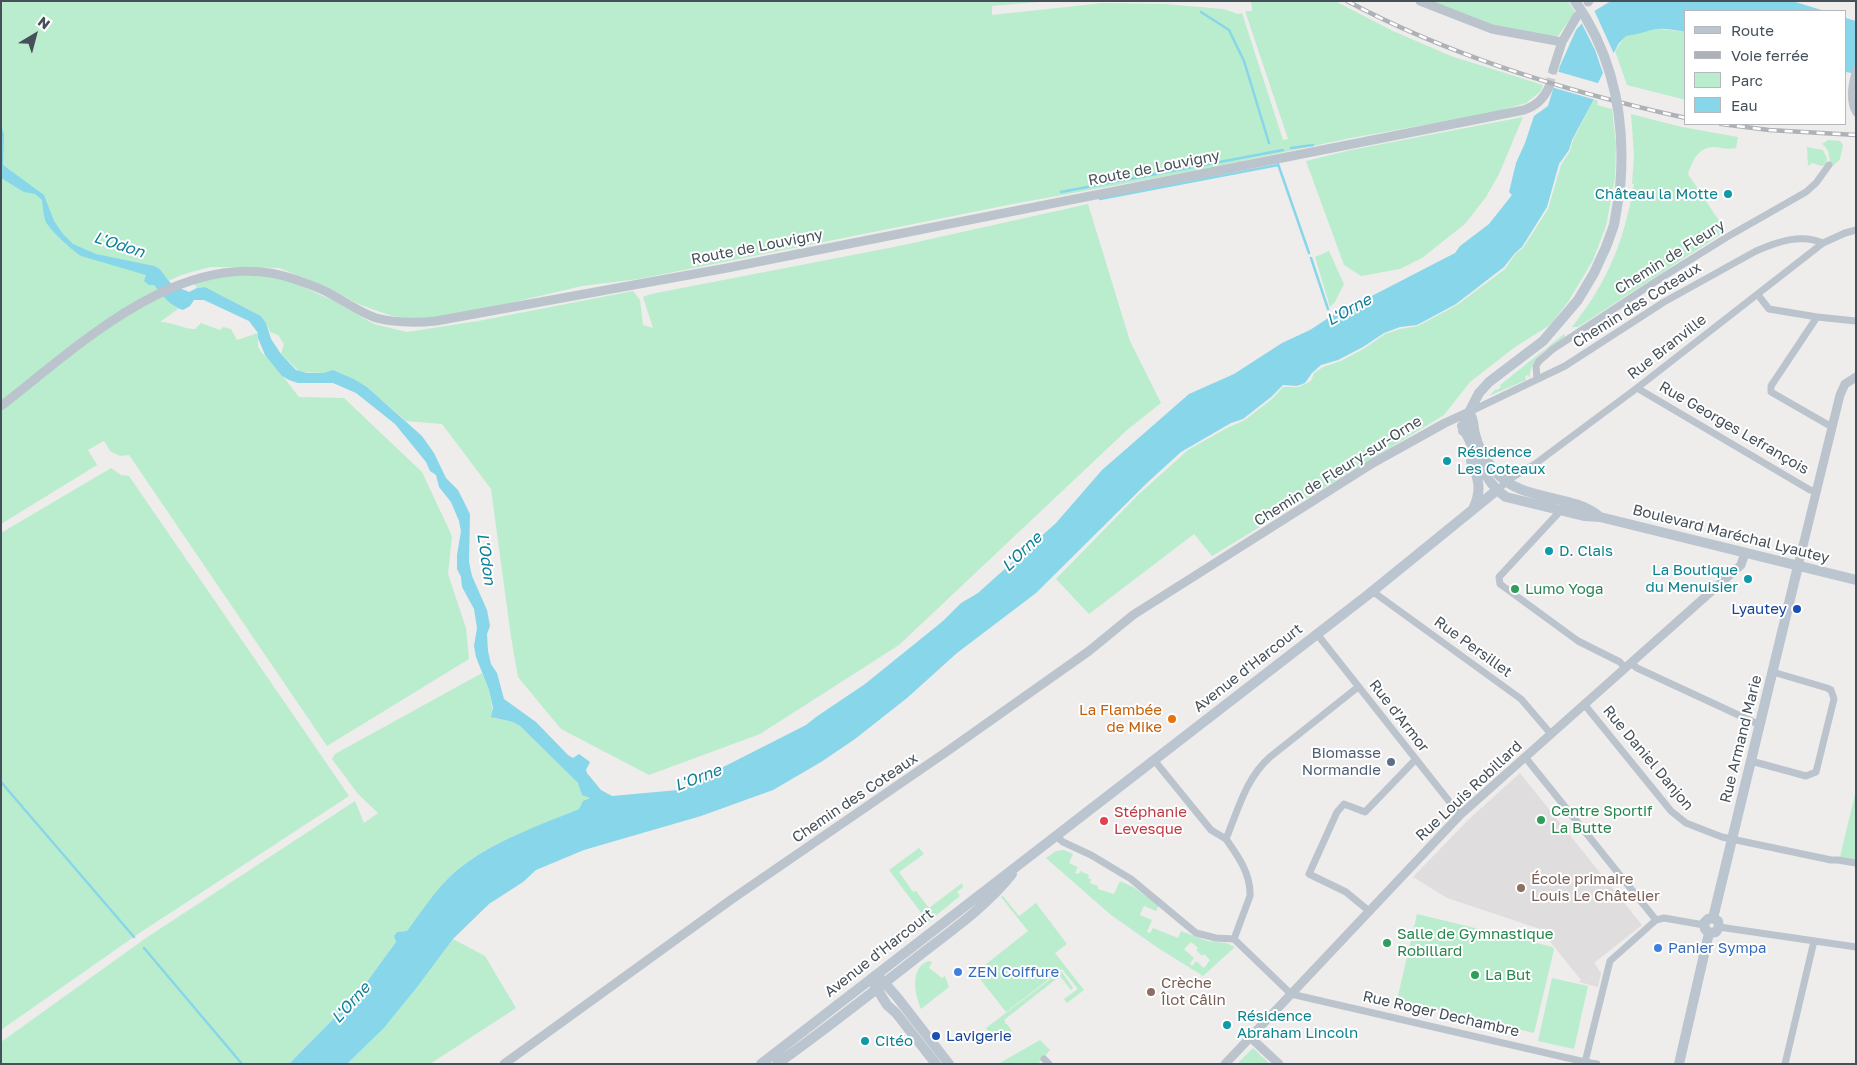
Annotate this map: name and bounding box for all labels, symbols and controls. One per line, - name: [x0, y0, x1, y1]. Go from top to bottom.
- north arrow: [10, 10, 60, 60]
- legend: [1684, 10, 1847, 125]
- text: N: [35, 13, 54, 33]
- text: Route: [1731, 21, 1774, 39]
- text: Voie ferrée: [1731, 46, 1809, 64]
- text: Parc: [1731, 71, 1763, 89]
- text: Eau: [1731, 96, 1758, 114]
- street label: Route de Louvigny: [1087, 146, 1221, 190]
- place label: Château la Motte: [1595, 185, 1718, 203]
- marker: Château la Motte: [1722, 188, 1734, 200]
- street label: Chemin de Fleury: [1612, 216, 1728, 298]
- street label: Route de Louvigny: [690, 225, 824, 269]
- water label: L'Odon: [91, 228, 147, 262]
- street label: Chemin des Coteaux: [1570, 258, 1704, 352]
- water label: L'Orne: [1323, 290, 1375, 330]
- street label: Rue Branville: [1624, 311, 1710, 383]
- street label: Rue Georges Lefrançois: [1656, 378, 1812, 478]
- street label: Chemin de Fleury-sur-Orne: [1251, 412, 1425, 530]
- place label: Résidence Les Coteaux: [1457, 443, 1545, 478]
- marker: Résidence Les Coteaux: [1441, 455, 1453, 467]
- street label: Boulevard Maréchal Lyautey: [1631, 501, 1831, 567]
- water label: L'Orne: [998, 528, 1046, 576]
- water label: L'Odon: [473, 532, 499, 586]
- place label: D. Clais: [1559, 542, 1613, 560]
- marker: D. Clais: [1543, 545, 1555, 557]
- place label: La Boutique du Menuisier: [1646, 561, 1738, 596]
- marker: La Boutique du Menuisier: [1742, 573, 1754, 585]
- place label: Lumo Yoga: [1525, 580, 1603, 598]
- marker: Lumo Yoga: [1509, 583, 1521, 595]
- place label: Lyautey: [1731, 600, 1787, 618]
- marker: Lyautey: [1791, 603, 1803, 615]
- street label: Rue Persillet: [1431, 613, 1515, 681]
- street label: Avenue d'Harcourt: [1190, 620, 1306, 716]
- street label: Rue Armand Marie: [1716, 673, 1766, 805]
- street label: Rue d'Armor: [1365, 676, 1433, 756]
- place label: La Flambée de Mike: [1079, 701, 1162, 736]
- street label: Rue Daniel Danjon: [1599, 702, 1697, 814]
- marker: La Flambée de Mike: [1166, 713, 1178, 725]
- street label: Rue Louis Robillard: [1412, 737, 1526, 845]
- place label: Biomasse Normandie: [1302, 744, 1381, 779]
- street label: Chemin des Coteaux: [789, 749, 921, 847]
- marker: Biomasse Normandie: [1385, 756, 1397, 768]
- water label: L'Orne: [672, 760, 724, 796]
- place label: Centre Sportif La Butte: [1551, 802, 1653, 837]
- place label: Stéphanie Levesque: [1114, 803, 1187, 838]
- marker: Centre Sportif La Butte: [1535, 814, 1547, 826]
- marker: Stéphanie Levesque: [1098, 815, 1110, 827]
- place label: École primaire Louis Le Châtelier: [1531, 870, 1660, 905]
- marker: École primaire Louis Le Châtelier: [1515, 882, 1527, 894]
- street label: Avenue d'Harcourt: [821, 905, 937, 1001]
- place label: Salle de Gymnastique Robillard: [1397, 925, 1554, 960]
- marker: Salle de Gymnastique Robillard: [1381, 937, 1393, 949]
- place label: Panier Sympa: [1668, 939, 1767, 957]
- marker: Panier Sympa: [1652, 942, 1664, 954]
- place label: ZEN Coiffure: [968, 963, 1059, 981]
- marker: ZEN Coiffure: [952, 966, 964, 978]
- place label: La But: [1485, 966, 1531, 984]
- marker: La But: [1469, 969, 1481, 981]
- place label: Crèche Îlot Câlin: [1161, 974, 1226, 1009]
- water label: L'Orne: [328, 979, 374, 1027]
- marker: Crèche Îlot Câlin: [1145, 986, 1157, 998]
- street label: Rue Roger Dechambre: [1361, 987, 1521, 1041]
- place label: Résidence Abraham Lincoln: [1237, 1007, 1358, 1042]
- marker: Résidence Abraham Lincoln: [1221, 1019, 1233, 1031]
- place label: Lavigerie: [946, 1027, 1012, 1045]
- marker: Lavigerie: [930, 1030, 942, 1042]
- place label: Citéo: [875, 1032, 913, 1050]
- marker: Citéo: [859, 1035, 871, 1047]

